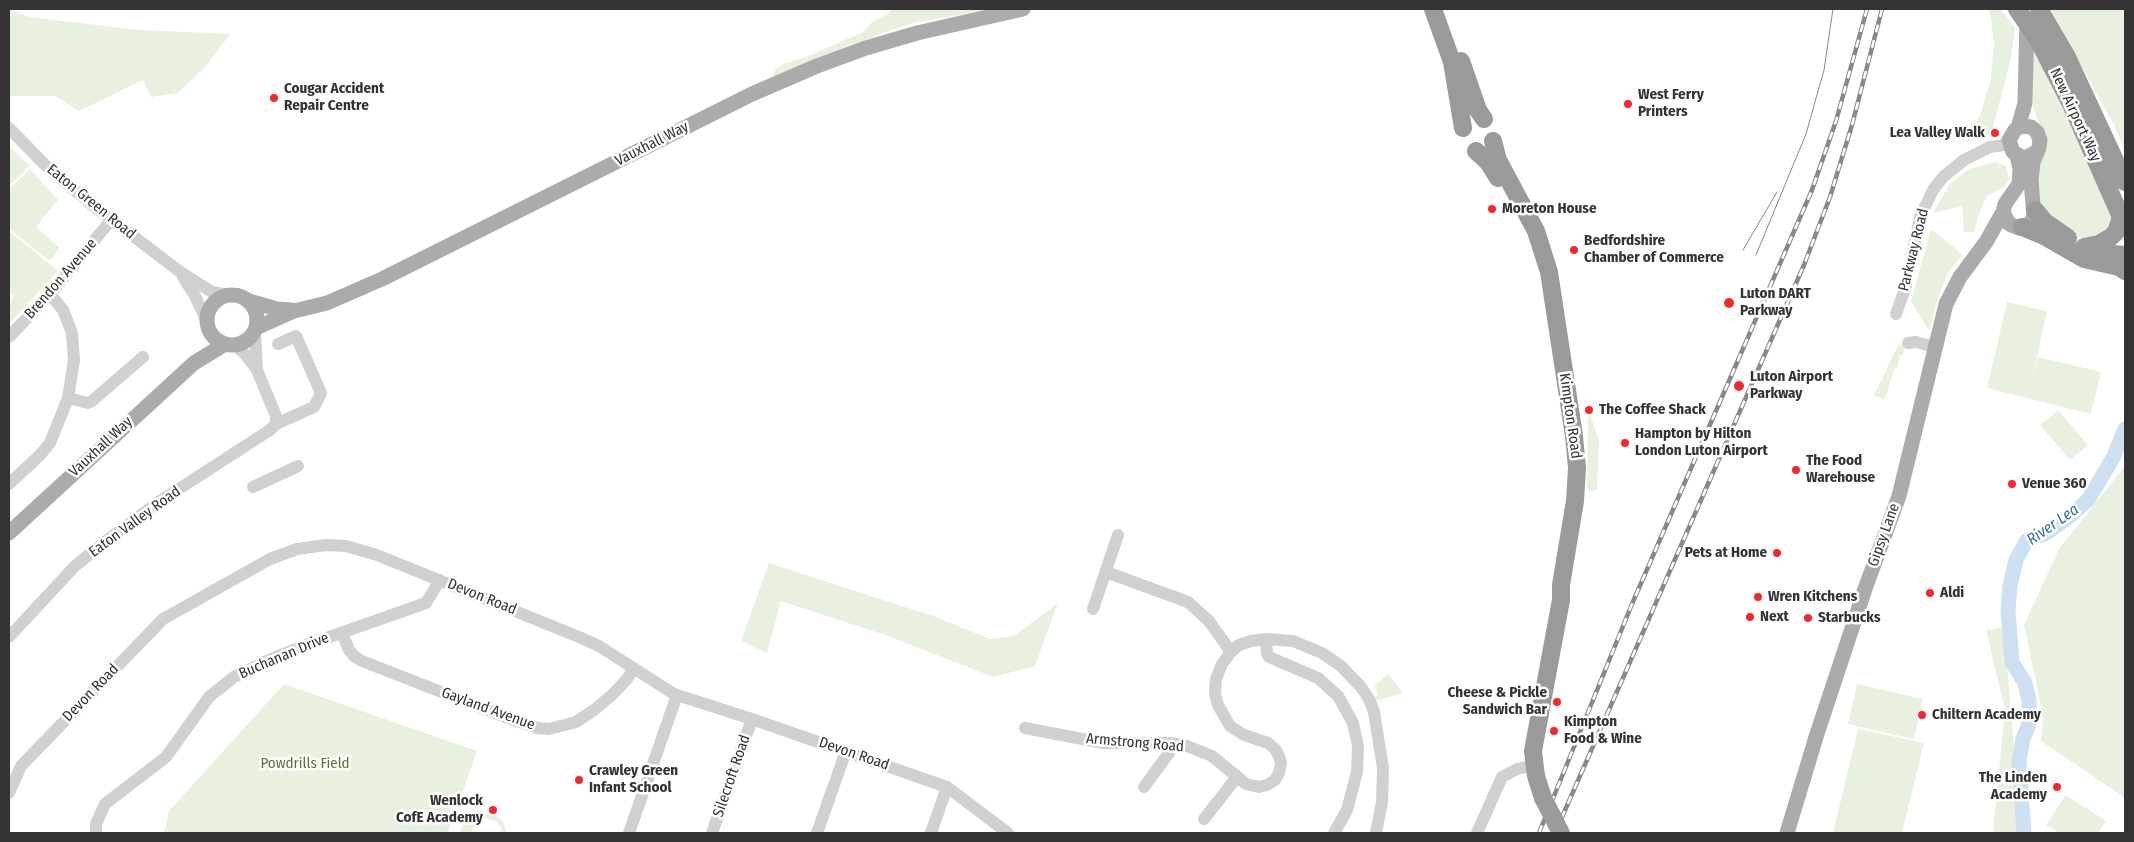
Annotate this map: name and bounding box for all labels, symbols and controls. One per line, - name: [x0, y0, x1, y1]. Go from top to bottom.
- street label: New Airport Way: [2046, 65, 2104, 165]
- place label: Cougar Accident Repair Centre: [284, 80, 384, 115]
- place label: West Ferry Printers: [1638, 86, 1704, 121]
- marker: Cougar Accident Repair Centre: [268, 92, 280, 104]
- marker: West Ferry Printers: [1622, 98, 1634, 110]
- street label: Vauxhall Way: [612, 118, 692, 170]
- place label: Lea Valley Walk: [1890, 124, 1985, 142]
- marker: Lea Valley Walk: [1989, 127, 2001, 139]
- street label: Eaton Green Road: [43, 161, 139, 243]
- place label: Moreton House: [1502, 200, 1596, 218]
- marker: Moreton House: [1486, 203, 1498, 215]
- street label: Parkway Road: [1895, 207, 1933, 293]
- place label: Bedfordshire Chamber of Commerce: [1584, 232, 1724, 267]
- street label: Brendon Avenue: [21, 235, 101, 323]
- marker: Bedfordshire Chamber of Commerce: [1568, 244, 1580, 256]
- place label: Luton DART Parkway: [1740, 285, 1811, 320]
- marker: Luton DART Parkway: [1722, 296, 1736, 310]
- place label: Luton Airport Parkway: [1750, 368, 1833, 403]
- street label: Kimpton Road: [1555, 372, 1585, 460]
- marker: Luton Airport Parkway: [1732, 379, 1746, 393]
- place label: The Coffee Shack: [1599, 401, 1706, 419]
- marker: The Coffee Shack: [1583, 404, 1595, 416]
- street label: Vauxhall Way: [66, 413, 136, 481]
- place label: Hampton by Hilton London Luton Airport: [1635, 425, 1768, 460]
- marker: Hampton by Hilton London Luton Airport: [1619, 437, 1631, 449]
- place label: The Food Warehouse: [1806, 452, 1875, 487]
- marker: The Food Warehouse: [1790, 464, 1802, 476]
- place label: Venue 360: [2022, 475, 2087, 493]
- marker: Venue 360: [2006, 478, 2018, 490]
- street label: Eaton Valley Road: [86, 483, 184, 561]
- water label: River Lea: [2023, 500, 2083, 550]
- street label: Gipsy Lane: [1864, 501, 1904, 569]
- place label: Pets at Home: [1685, 544, 1767, 562]
- marker: Pets at Home: [1771, 547, 1783, 559]
- street label: Devon Road: [445, 575, 519, 619]
- place label: Aldi: [1940, 584, 1964, 602]
- marker: Aldi: [1924, 587, 1936, 599]
- place label: Wren Kitchens: [1768, 588, 1857, 606]
- marker: Wren Kitchens: [1752, 591, 1764, 603]
- place label: Next: [1760, 608, 1789, 626]
- place label: Starbucks: [1818, 609, 1880, 627]
- marker: Next: [1744, 611, 1756, 623]
- marker: Starbucks: [1802, 612, 1814, 624]
- street label: Buchanan Drive: [236, 629, 332, 683]
- street label: Devon Road: [59, 660, 123, 726]
- street label: Gayland Avenue: [439, 684, 537, 734]
- place label: Cheese & Pickle Sandwich Bar: [1448, 684, 1547, 719]
- marker: Cheese & Pickle Sandwich Bar: [1551, 696, 1563, 708]
- place label: Chiltern Academy: [1932, 706, 2041, 724]
- marker: Chiltern Academy: [1916, 709, 1928, 721]
- place label: Kimpton Food & Wine: [1564, 713, 1642, 748]
- marker: Kimpton Food & Wine: [1548, 725, 1560, 737]
- street label: Armstrong Road: [1085, 730, 1185, 756]
- street label: Silecroft Road: [710, 733, 754, 819]
- street label: Devon Road: [817, 734, 891, 774]
- park label: Powdrills Field: [260, 755, 350, 773]
- place label: Crawley Green Infant School: [589, 762, 678, 797]
- place label: The Linden Academy: [1979, 769, 2047, 804]
- marker: Crawley Green Infant School: [573, 774, 585, 786]
- marker: The Linden Academy: [2051, 781, 2063, 793]
- place label: Wenlock CofE Academy: [396, 792, 483, 827]
- marker: Wenlock CofE Academy: [487, 804, 499, 816]

